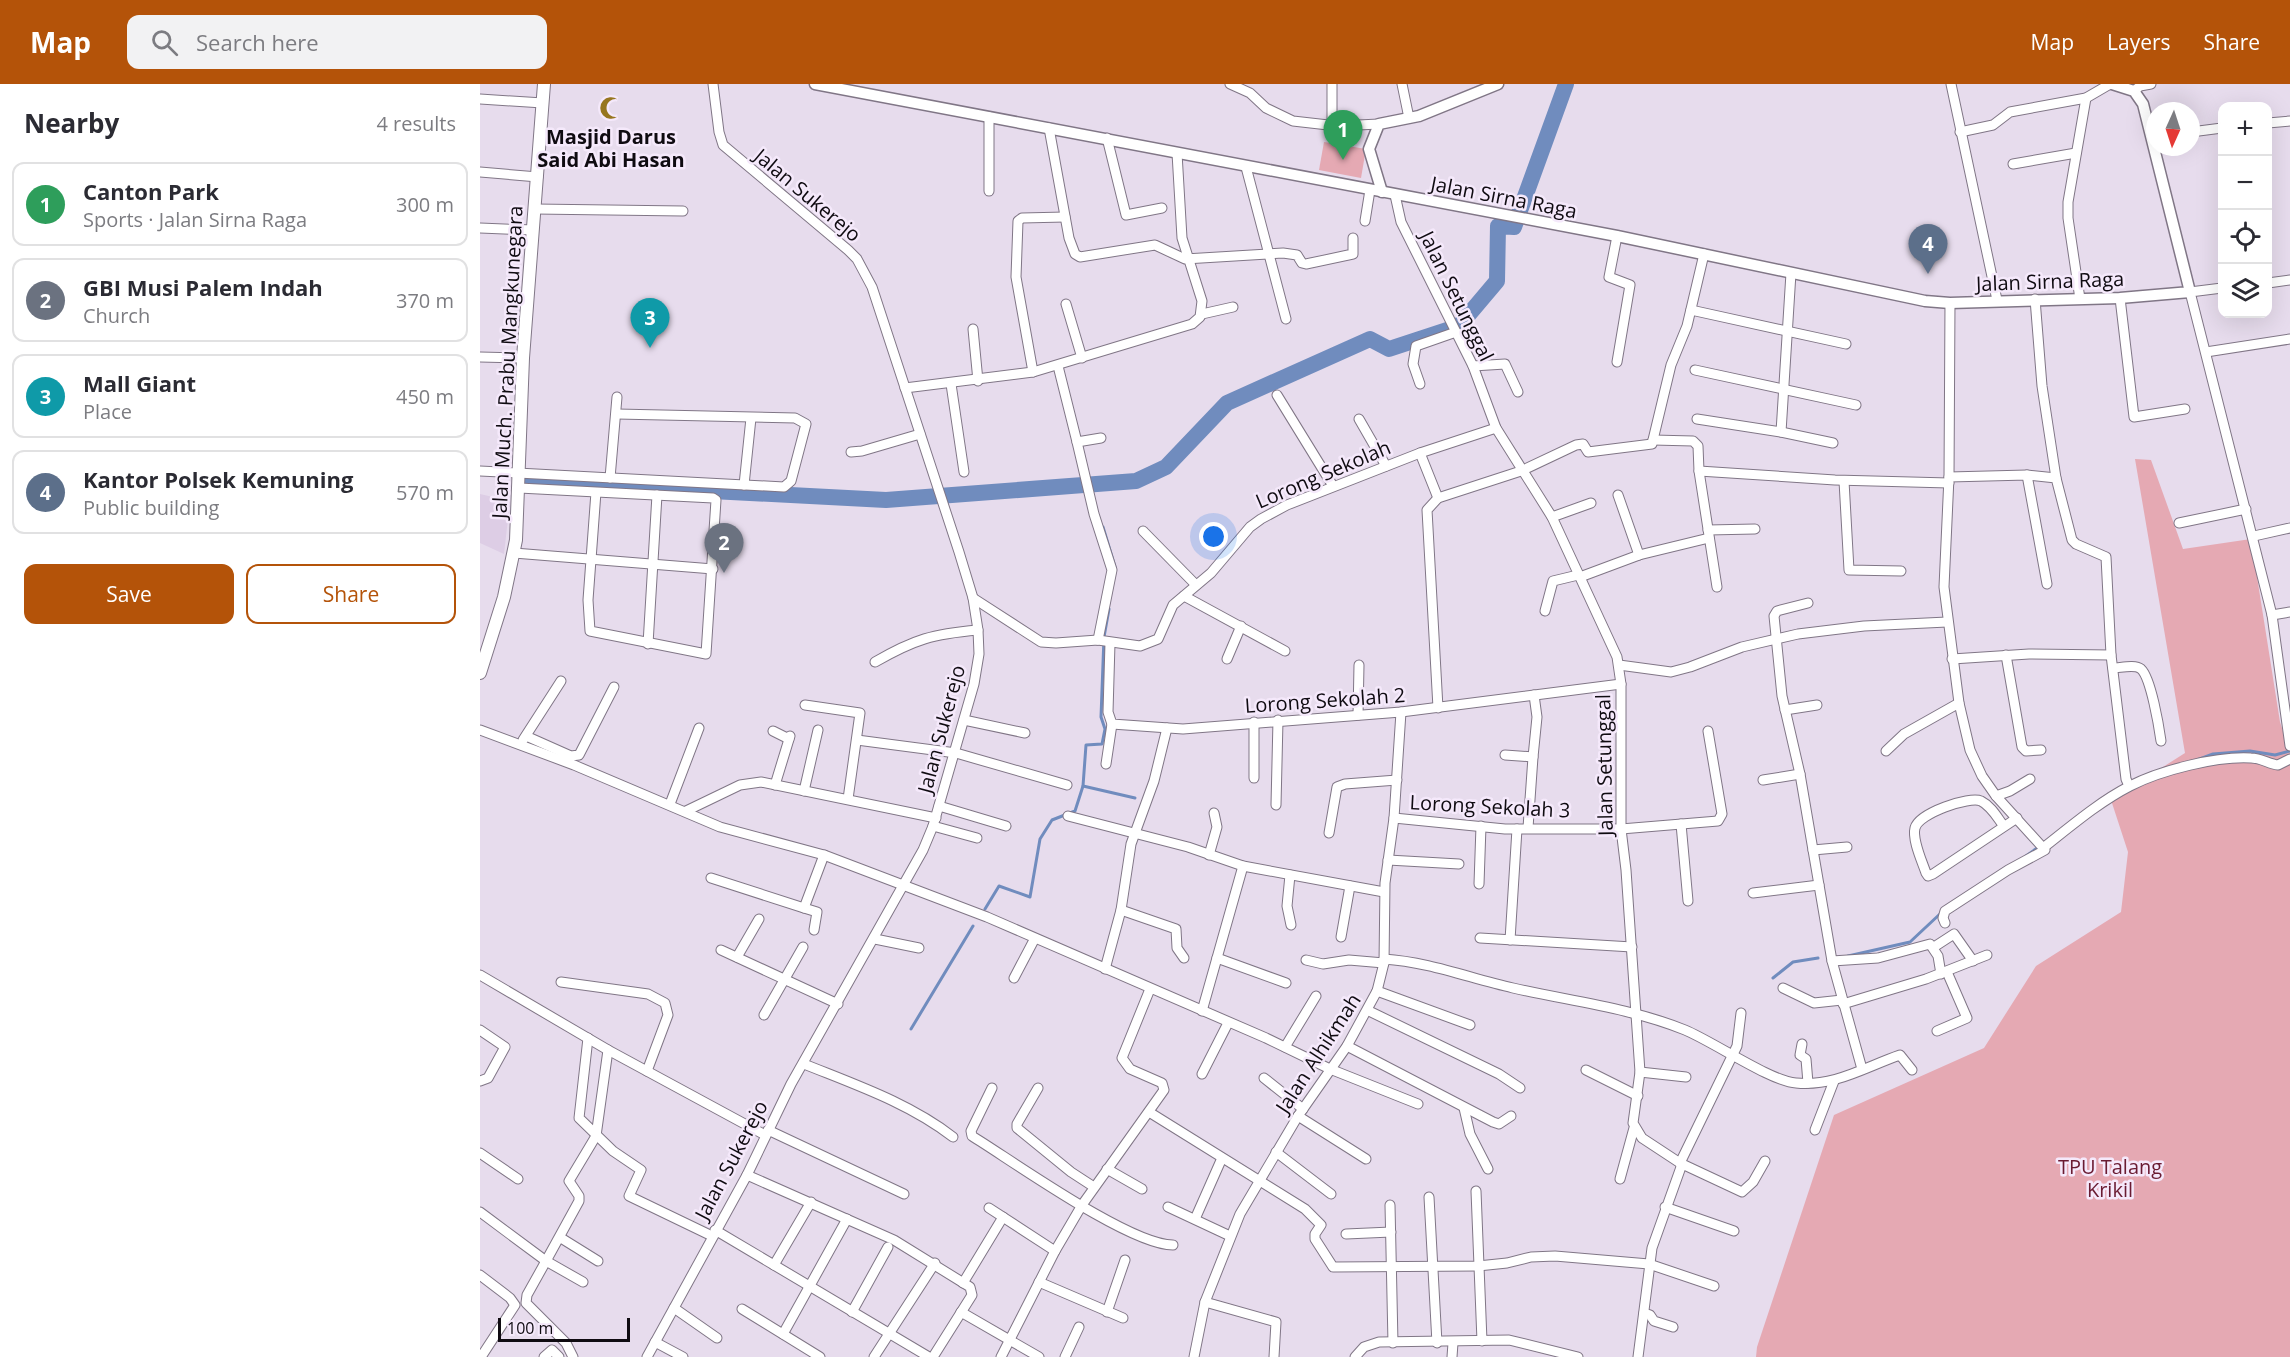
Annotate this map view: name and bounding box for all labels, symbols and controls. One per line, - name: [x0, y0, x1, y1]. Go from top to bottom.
- search box: [127, 15, 547, 69]
- text: Map: [30, 23, 91, 61]
- icon: search: [148, 26, 181, 59]
- text: Search here: [196, 27, 319, 57]
- text: Map: [2031, 28, 2074, 56]
- text: Layers: [2107, 28, 2171, 56]
- text: Share: [2204, 28, 2260, 56]
- mosque icon: Masjid Darus Said Abi Hasan: [598, 95, 624, 121]
- north arrow: [2146, 102, 2200, 156]
- map controls: [2218, 102, 2272, 318]
- button: +: [2218, 102, 2272, 156]
- text: Nearby: [24, 105, 119, 141]
- text: 4 results: [376, 110, 456, 137]
- pin: 1: [1324, 110, 1362, 160]
- place label: Masjid Darus Said Abi Hasan: [537, 123, 685, 173]
- street label: Jalan Sukerejo: [747, 141, 867, 248]
- button: −: [2218, 156, 2272, 210]
- street label: Jalan Sirna Raga: [1427, 169, 1579, 224]
- text: Canton Park: [83, 176, 219, 206]
- text: 1: [40, 191, 51, 218]
- text: 300 m: [396, 191, 454, 218]
- street label: Jalan Much. Prabu Mangkunegara: [485, 205, 529, 521]
- text: Sports · Jalan Sirna Raga: [83, 206, 307, 233]
- button: locate: [2218, 210, 2272, 264]
- pin: 4: [1908, 224, 1948, 274]
- street label: Jalan Setunggal: [1413, 225, 1500, 366]
- button: layers: [2218, 264, 2272, 318]
- street label: Jalan Sirna Raga: [1973, 265, 2125, 297]
- text: GBI Musi Palem Indah: [83, 272, 323, 302]
- text: 2: [40, 287, 51, 314]
- text: 370 m: [396, 287, 454, 314]
- pin: 3: [630, 298, 670, 348]
- text: Church: [83, 302, 150, 329]
- text: Mall Giant: [83, 368, 196, 398]
- text: 3: [40, 383, 51, 410]
- text: 450 m: [396, 383, 454, 410]
- text: Place: [83, 398, 132, 425]
- street label: Lorong Sekolah: [1251, 433, 1395, 515]
- text: Kantor Polsek Kemuning: [83, 464, 353, 494]
- text: 4: [40, 479, 51, 506]
- text: 570 m: [396, 479, 454, 506]
- text: Public building: [83, 494, 219, 521]
- your location: [1199, 522, 1228, 551]
- pin: 2: [704, 524, 744, 573]
- button: Save: [24, 564, 234, 624]
- button: Share: [246, 564, 456, 624]
- street label: Jalan Sukerejo: [910, 662, 971, 798]
- street label: Lorong Sekolah 2: [1244, 681, 1406, 719]
- street label: Jalan Setunggal: [1589, 694, 1619, 838]
- street label: Lorong Sekolah 3: [1409, 788, 1571, 824]
- street label: Jalan Alhikmah: [1268, 988, 1367, 1120]
- street label: Jalan Sukerejo: [687, 1096, 774, 1226]
- park label: TPU Talang Krikil: [2058, 1153, 2162, 1203]
- scale bar: [498, 1315, 630, 1342]
- text: 100 m: [507, 1317, 553, 1339]

